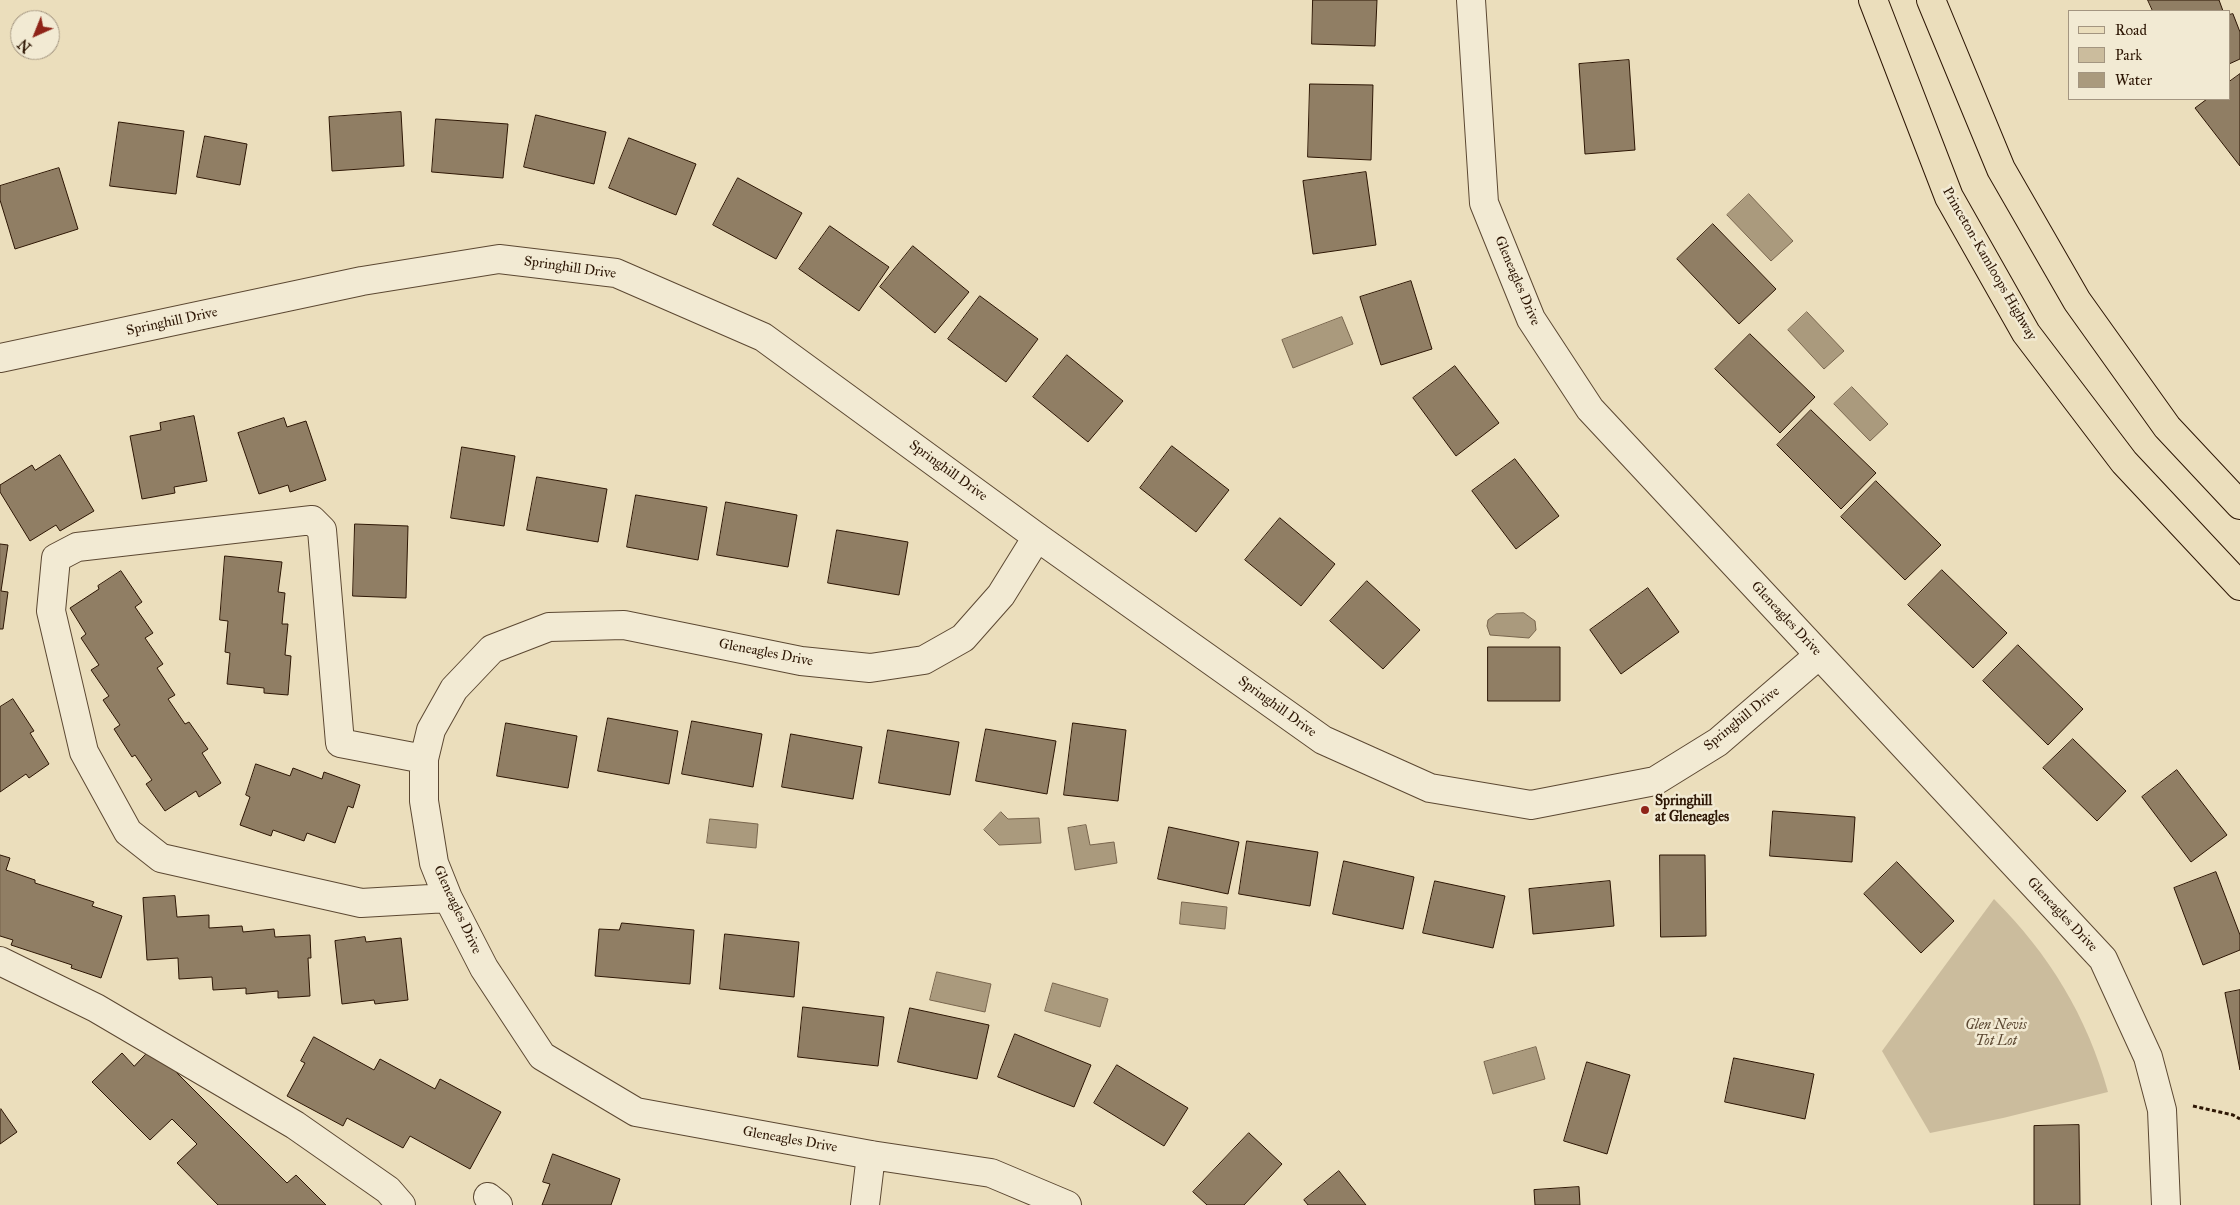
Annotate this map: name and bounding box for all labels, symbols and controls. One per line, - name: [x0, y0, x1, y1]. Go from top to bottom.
- north arrow: [10, 10, 60, 60]
- legend: [2068, 10, 2230, 100]
- text: Road: [2115, 21, 2147, 39]
- text: N: [15, 35, 35, 56]
- text: Park: [2115, 46, 2142, 64]
- text: Water: [2115, 71, 2152, 89]
- street label: Princeton-Kamloops Highway: [1938, 184, 2040, 344]
- street label: Gleneagles Drive: [1491, 234, 1543, 328]
- street label: Springhill Drive: [523, 253, 617, 283]
- street label: Springhill Drive: [125, 304, 219, 340]
- street label: Springhill Drive: [906, 437, 990, 505]
- street label: Gleneagles Drive: [1747, 578, 1825, 660]
- street label: Gleneagles Drive: [717, 636, 815, 670]
- street label: Springhill Drive: [1235, 673, 1319, 741]
- street label: Springhill Drive: [1701, 683, 1783, 755]
- place label: Springhill at Gleneagles: [1655, 794, 1729, 826]
- marker: Springhill at Gleneagles: [1639, 804, 1651, 816]
- street label: Gleneagles Drive: [429, 863, 485, 957]
- street label: Gleneagles Drive: [2023, 874, 2101, 956]
- park label: Glen Nevis Tot Lot: [1965, 1018, 2027, 1050]
- street label: Gleneagles Drive: [741, 1123, 839, 1157]

